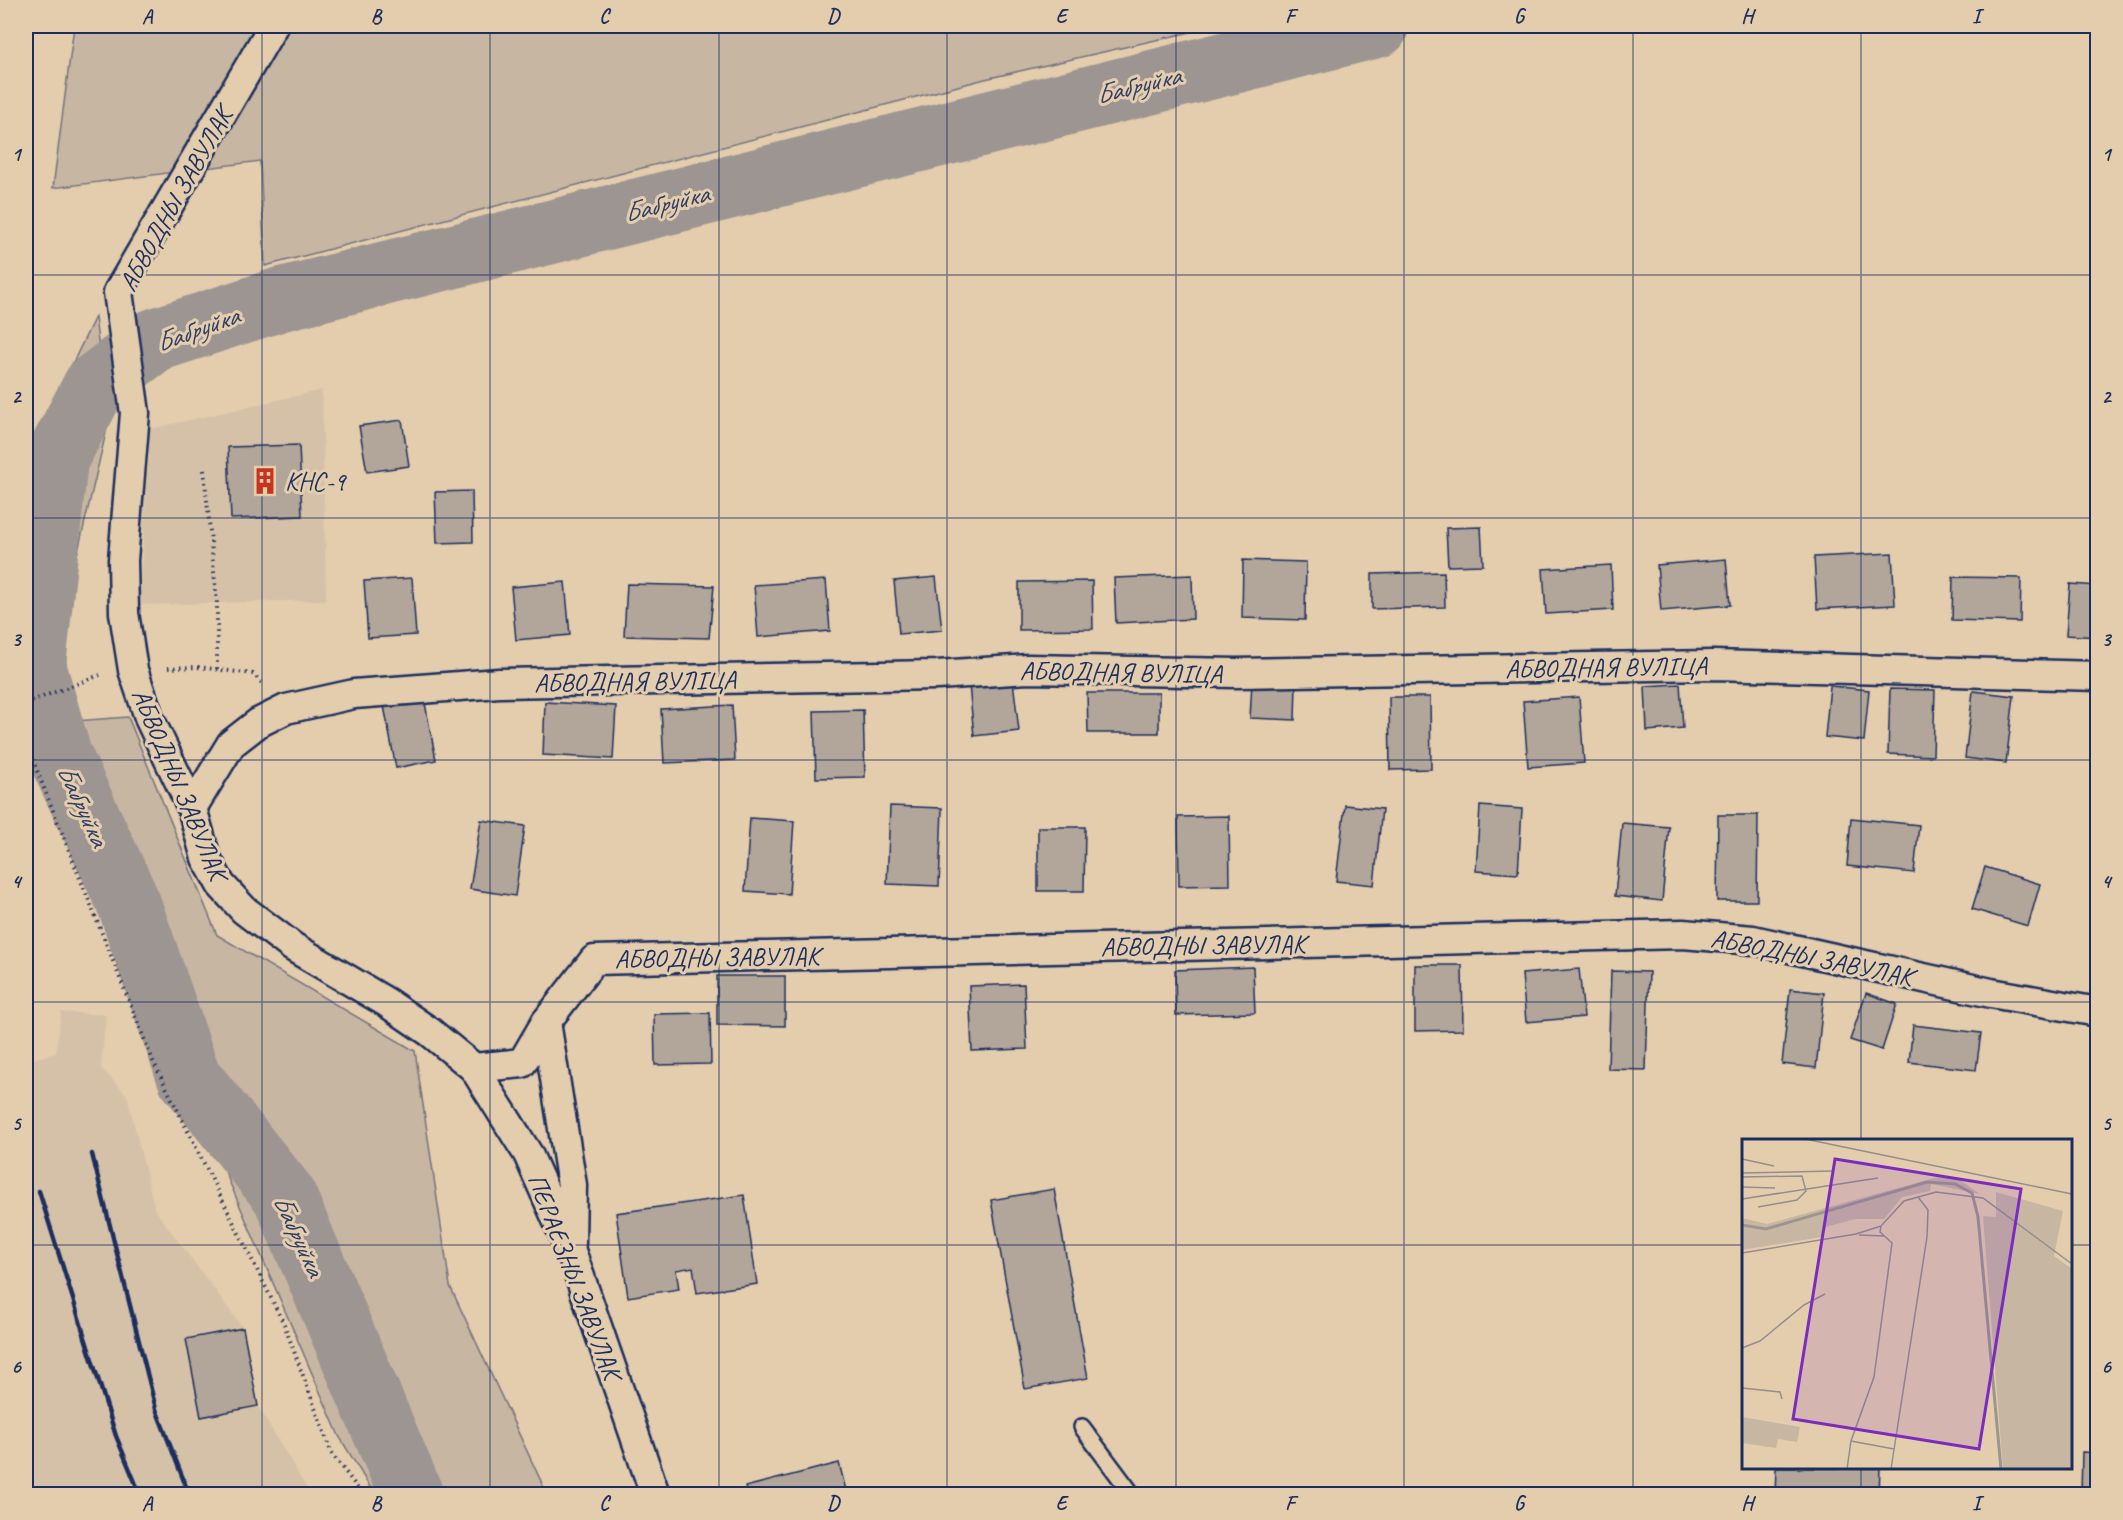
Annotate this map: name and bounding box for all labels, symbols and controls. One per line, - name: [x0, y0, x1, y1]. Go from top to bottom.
- text: A: [142, 4, 154, 29]
- text: B: [371, 4, 383, 29]
- text: C: [599, 4, 611, 29]
- text: D: [827, 4, 841, 29]
- text: E: [1056, 4, 1070, 29]
- text: F: [1285, 4, 1299, 29]
- text: G: [1514, 4, 1527, 29]
- text: H: [1741, 4, 1756, 29]
- text: I: [1972, 4, 1985, 29]
- water label: Бабруйка: [1092, 58, 1186, 112]
- street label: АБВОДНЫ ЗАВУЛАК: [111, 97, 242, 297]
- text: 1: [12, 142, 23, 167]
- text: 1: [2102, 142, 2113, 167]
- water label: Бабруйка: [620, 176, 714, 230]
- water label: Бабруйка: [151, 298, 245, 360]
- text: 2: [12, 384, 23, 409]
- text: 2: [2102, 384, 2113, 409]
- place label: КНС-9: [285, 465, 348, 498]
- building icon: КНС-9: [250, 466, 280, 496]
- text: 3: [12, 627, 23, 652]
- text: 3: [2102, 627, 2113, 652]
- street label: АБВОДНАЯ ВУЛІЦА: [1505, 649, 1709, 686]
- street label: АБВОДНАЯ ВУЛІЦА: [1020, 654, 1224, 691]
- street label: АБВОДНАЯ ВУЛІЦА: [534, 663, 738, 700]
- street label: АБВОДНЫ ЗАВУЛАК: [124, 683, 237, 890]
- water label: Бабруйка: [49, 759, 118, 853]
- text: 4: [12, 869, 24, 894]
- text: 4: [2102, 869, 2114, 894]
- street label: АБВОДНЫ ЗАВУЛАК: [1708, 922, 1921, 994]
- street label: АБВОДНЫ ЗАВУЛАК: [1100, 927, 1311, 964]
- street label: АБВОДНЫ ЗАВУЛАК: [614, 939, 825, 976]
- text: 5: [12, 1111, 23, 1136]
- text: 5: [2102, 1111, 2113, 1136]
- inset map: [1742, 1139, 2072, 1469]
- street label: ПЕРАЕЗНЫ ЗАВУЛАК: [520, 1169, 631, 1388]
- water label: Бабруйка: [265, 1189, 334, 1283]
- text: 6: [11, 1354, 22, 1379]
- text: 6: [2101, 1354, 2112, 1379]
- text: A: [142, 1491, 154, 1516]
- text: B: [371, 1491, 383, 1516]
- text: C: [599, 1491, 611, 1516]
- text: D: [827, 1491, 841, 1516]
- text: E: [1056, 1491, 1070, 1516]
- text: F: [1285, 1491, 1299, 1516]
- text: G: [1514, 1491, 1527, 1516]
- text: H: [1741, 1491, 1756, 1516]
- text: I: [1972, 1491, 1985, 1516]

